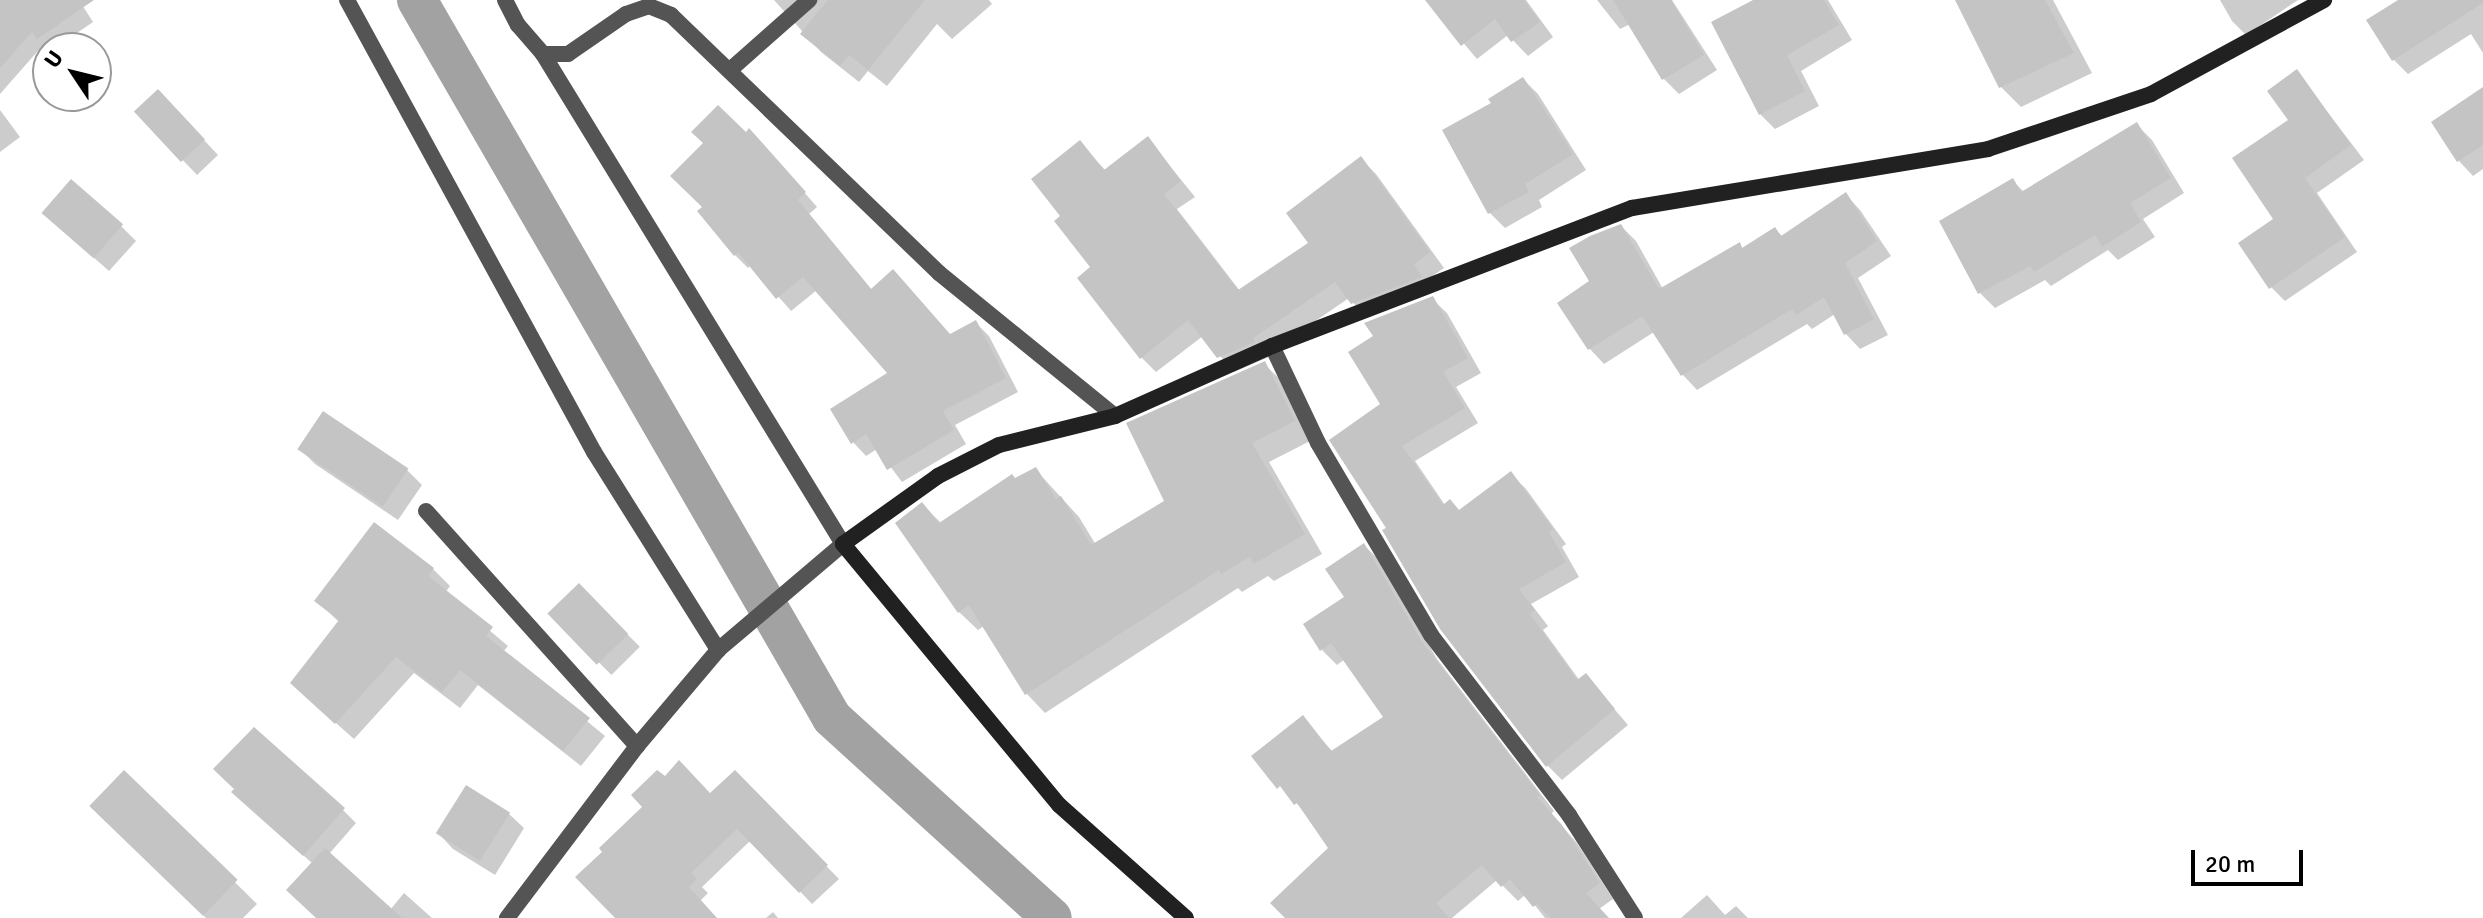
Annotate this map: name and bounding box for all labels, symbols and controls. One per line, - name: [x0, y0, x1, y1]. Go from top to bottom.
- north arrow: [32, 32, 112, 112]
- text: U: [38, 45, 69, 73]
- scale bar: [2195, 834, 2307, 884]
- text: 20 m: [2205, 849, 2255, 879]

